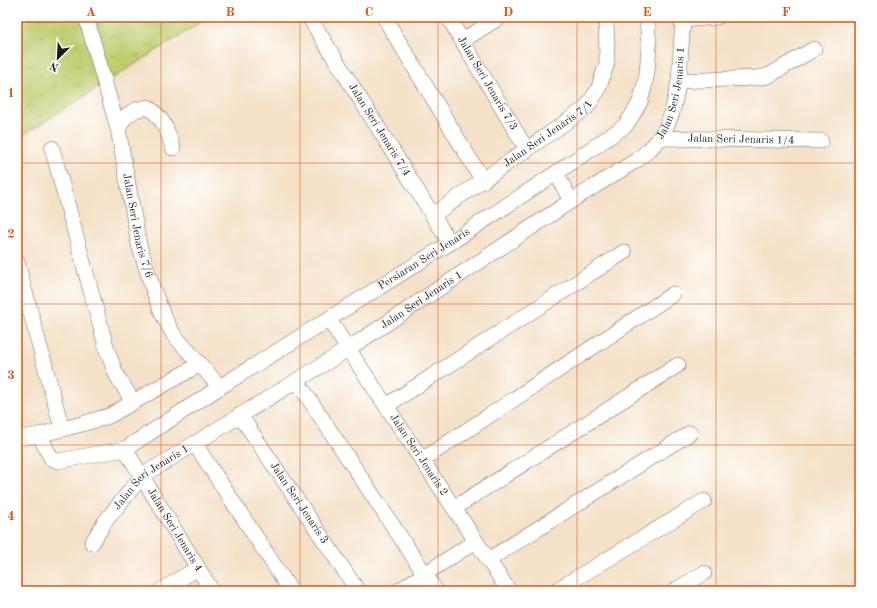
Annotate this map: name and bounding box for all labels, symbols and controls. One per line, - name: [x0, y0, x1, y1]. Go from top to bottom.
- text: A: [86, 6, 96, 19]
- text: B: [225, 6, 235, 19]
- text: C: [365, 6, 373, 19]
- text: D: [503, 6, 513, 19]
- text: E: [643, 6, 652, 19]
- text: F: [782, 6, 791, 19]
- street label: Jalan Seri Jenaris 7/3: [455, 34, 519, 132]
- north arrow: [38, 38, 78, 78]
- street label: Jalan Seri Jenaris 1: [655, 46, 687, 141]
- text: N: [48, 59, 61, 72]
- street label: Jalan Seri Jenaris 7/4: [346, 82, 412, 178]
- text: 1: [7, 87, 15, 100]
- street label: Jalan Seri Jenaris 7/1: [502, 99, 595, 169]
- street label: Jalan Seri Jenaris 1/4: [687, 133, 795, 146]
- street label: Jalan Seri Jenaris 7/6: [121, 172, 155, 279]
- street label: Persiaran Seri Jenaris: [376, 226, 472, 292]
- text: 2: [7, 228, 15, 241]
- street label: Jalan Seri Jenaris 1: [379, 269, 464, 331]
- text: 3: [7, 369, 15, 382]
- street label: Jalan Seri Jenaris 2: [388, 412, 450, 498]
- street label: Jalan Seri Jenaris 1: [112, 443, 191, 512]
- street label: Jalan Seri Jenaris 3: [268, 460, 330, 546]
- street label: Jalan Seri Jenaris 4: [145, 486, 204, 574]
- text: 4: [7, 510, 15, 523]

